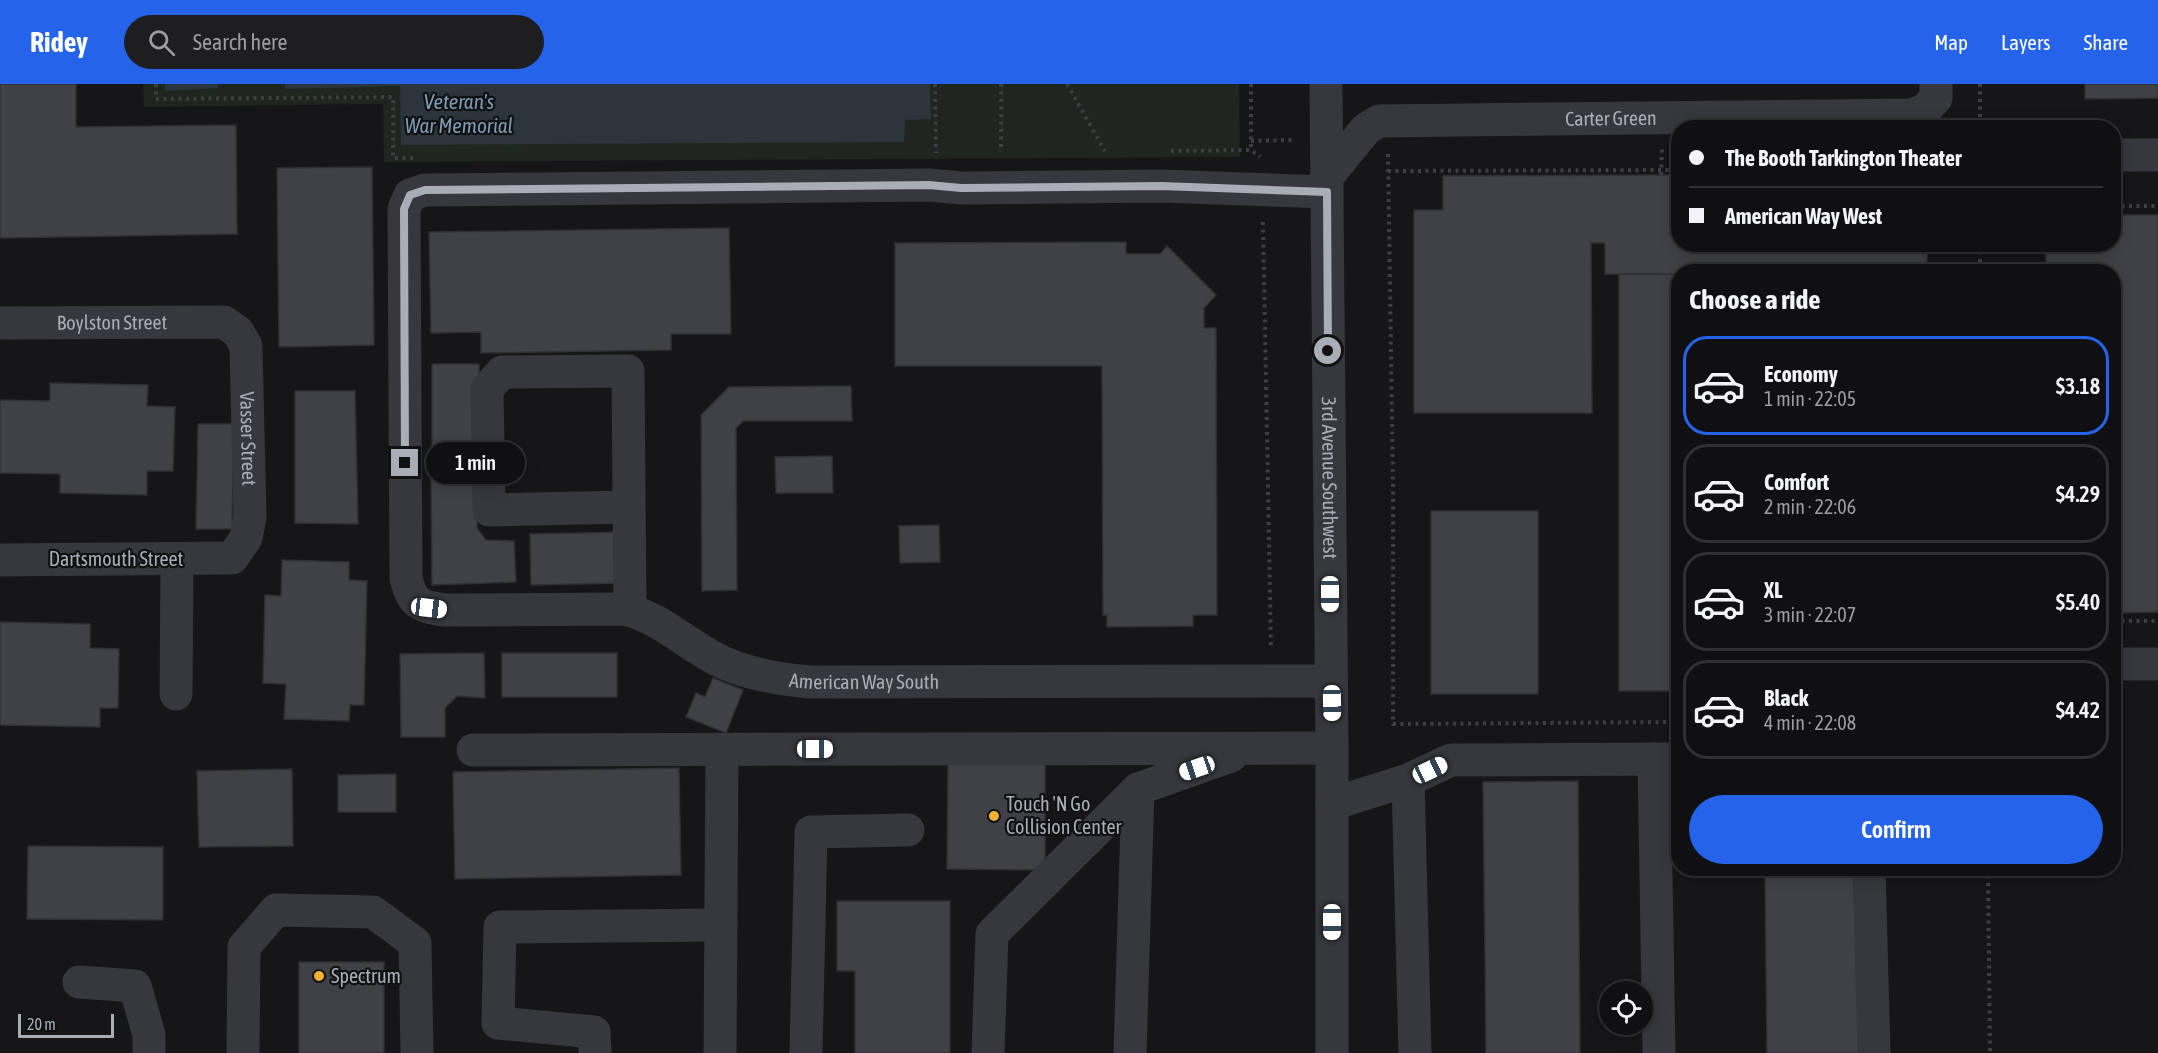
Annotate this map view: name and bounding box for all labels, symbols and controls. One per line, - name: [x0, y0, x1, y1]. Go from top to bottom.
- search box: [124, 15, 544, 69]
- text: Ridey: [30, 26, 88, 58]
- icon: search: [145, 26, 178, 59]
- text: Search here: [193, 29, 288, 55]
- text: Map: [1934, 30, 1968, 54]
- text: Layers: [2001, 30, 2051, 54]
- text: Share: [2084, 30, 2128, 54]
- water label: Veteran's War Memorial: [405, 89, 513, 137]
- street label: Carter Green: [1565, 106, 1657, 130]
- text: The Booth Tarkington Theater: [1725, 145, 1961, 171]
- text: American Way West: [1725, 203, 1882, 229]
- text: Choose a ride: [1689, 284, 1821, 315]
- street label: Boylston Street: [57, 310, 168, 334]
- route start: [1314, 337, 1341, 364]
- icon: car: [1692, 359, 1746, 413]
- text: Economy: [1764, 361, 1838, 387]
- text: $3.18: [2056, 373, 2100, 399]
- text: 1 min · 22:05: [1764, 387, 1856, 410]
- street label: Vasser Street: [236, 391, 261, 486]
- street label: 3rd Avenue Southwest: [1318, 397, 1342, 559]
- callout: 1 min: [426, 442, 525, 484]
- route end: [391, 449, 418, 476]
- text: 1 min: [455, 451, 496, 474]
- icon: car: [1692, 467, 1746, 521]
- text: Comfort: [1764, 469, 1829, 495]
- text: $4.29: [2056, 481, 2100, 507]
- text: 2 min · 22:06: [1764, 495, 1856, 518]
- street label: Dartsmouth Street: [49, 547, 184, 570]
- icon: car: [1692, 575, 1746, 629]
- car: [1321, 576, 1339, 612]
- text: XL: [1764, 577, 1782, 603]
- text: $5.40: [2056, 589, 2100, 615]
- car: [410, 597, 448, 619]
- text: 3 min · 22:07: [1764, 603, 1856, 626]
- street label: American Way South: [788, 668, 939, 693]
- icon: car: [1692, 683, 1746, 737]
- car: [1323, 685, 1341, 721]
- text: Black: [1764, 685, 1808, 711]
- text: $4.42: [2056, 697, 2100, 723]
- text: 4 min · 22:08: [1764, 711, 1856, 734]
- car: [797, 740, 833, 758]
- car: [1177, 754, 1217, 782]
- car: [1410, 754, 1450, 786]
- place label: Touch 'N Go Collision Center: [1006, 792, 1123, 838]
- button: Confirm: [1689, 795, 2103, 864]
- marker: Touch 'N Go Collision Center: [987, 809, 1001, 823]
- car: [1323, 904, 1341, 940]
- place label: Spectrum: [331, 964, 401, 987]
- marker: Spectrum: [312, 969, 326, 983]
- map controls: [1599, 981, 1653, 1035]
- button: locate: [1599, 981, 1653, 1035]
- scale bar: [18, 1011, 114, 1038]
- text: 20 m: [27, 1015, 56, 1033]

